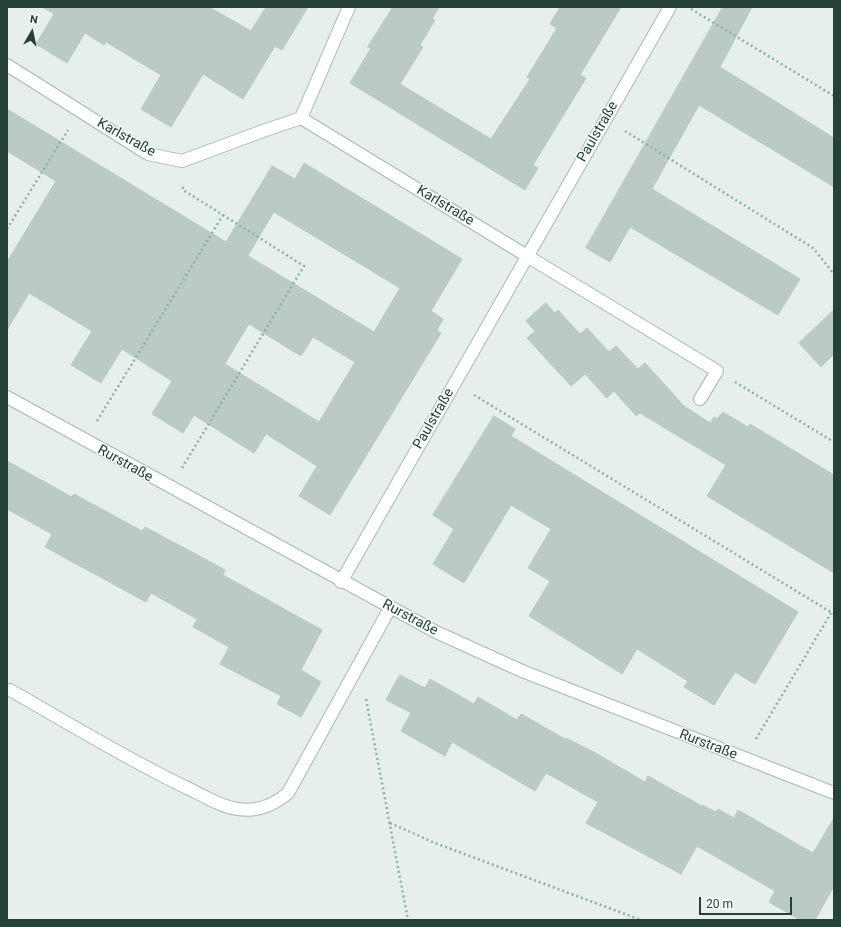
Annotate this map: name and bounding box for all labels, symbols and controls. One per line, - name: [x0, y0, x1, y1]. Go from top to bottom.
- north arrow: [12, 12, 52, 52]
- text: N: [29, 13, 39, 27]
- street label: Paulstraße: [574, 99, 622, 165]
- street label: Karlstraße: [94, 115, 158, 161]
- street label: Karlstraße: [413, 182, 477, 230]
- street label: Paulstraße: [410, 386, 458, 452]
- street label: Rurstraße: [94, 442, 156, 486]
- street label: Rurstraße: [379, 596, 441, 640]
- street label: Rurstraße: [677, 726, 739, 764]
- scale bar: [701, 889, 794, 915]
- text: 20 m: [706, 897, 733, 911]

